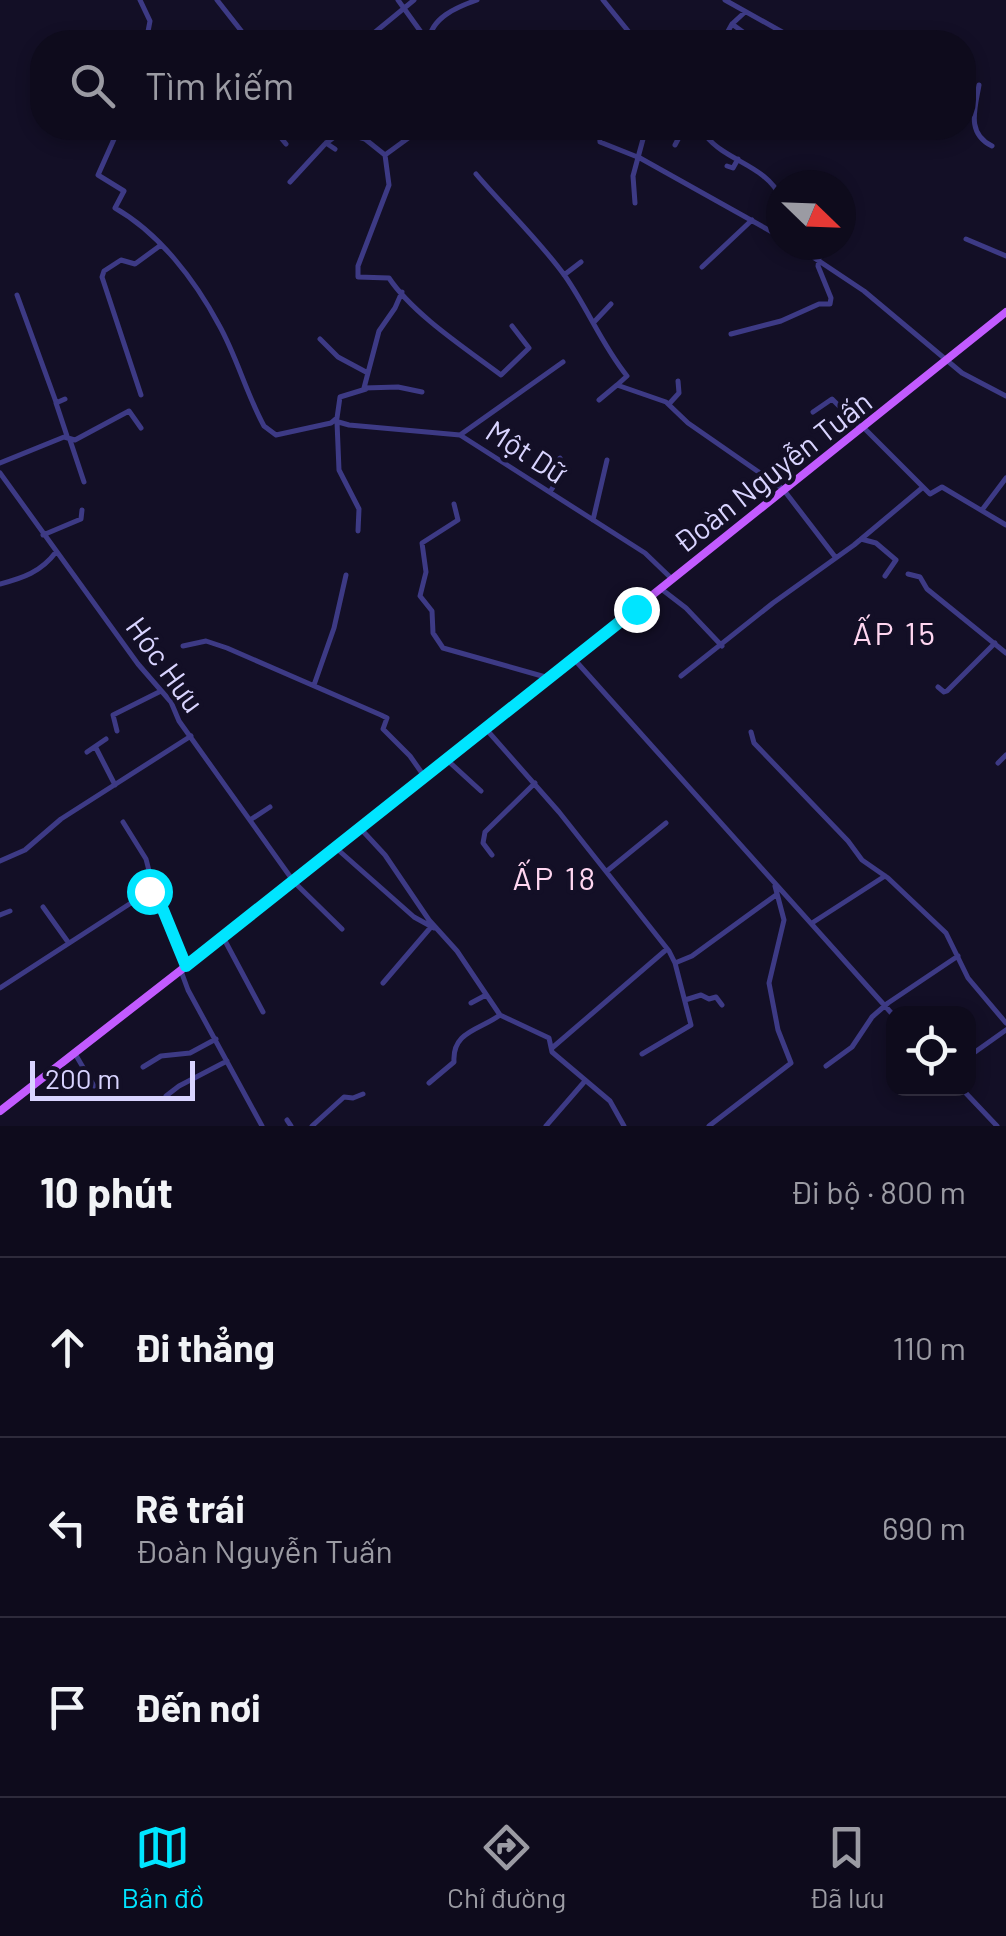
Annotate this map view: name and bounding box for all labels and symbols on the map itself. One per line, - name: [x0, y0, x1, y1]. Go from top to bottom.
- north arrow: [766, 170, 856, 260]
- street label: Đoàn Nguyễn Tuấn: [666, 382, 878, 560]
- street label: Một Dữ: [480, 412, 575, 491]
- route end: [614, 587, 660, 633]
- street label: Hóc Hưu: [119, 609, 213, 719]
- district label: ẤP 15: [853, 613, 937, 651]
- district label: ẤP 18: [512, 858, 598, 896]
- route start: [127, 869, 173, 915]
- scale bar: [30, 1056, 195, 1100]

